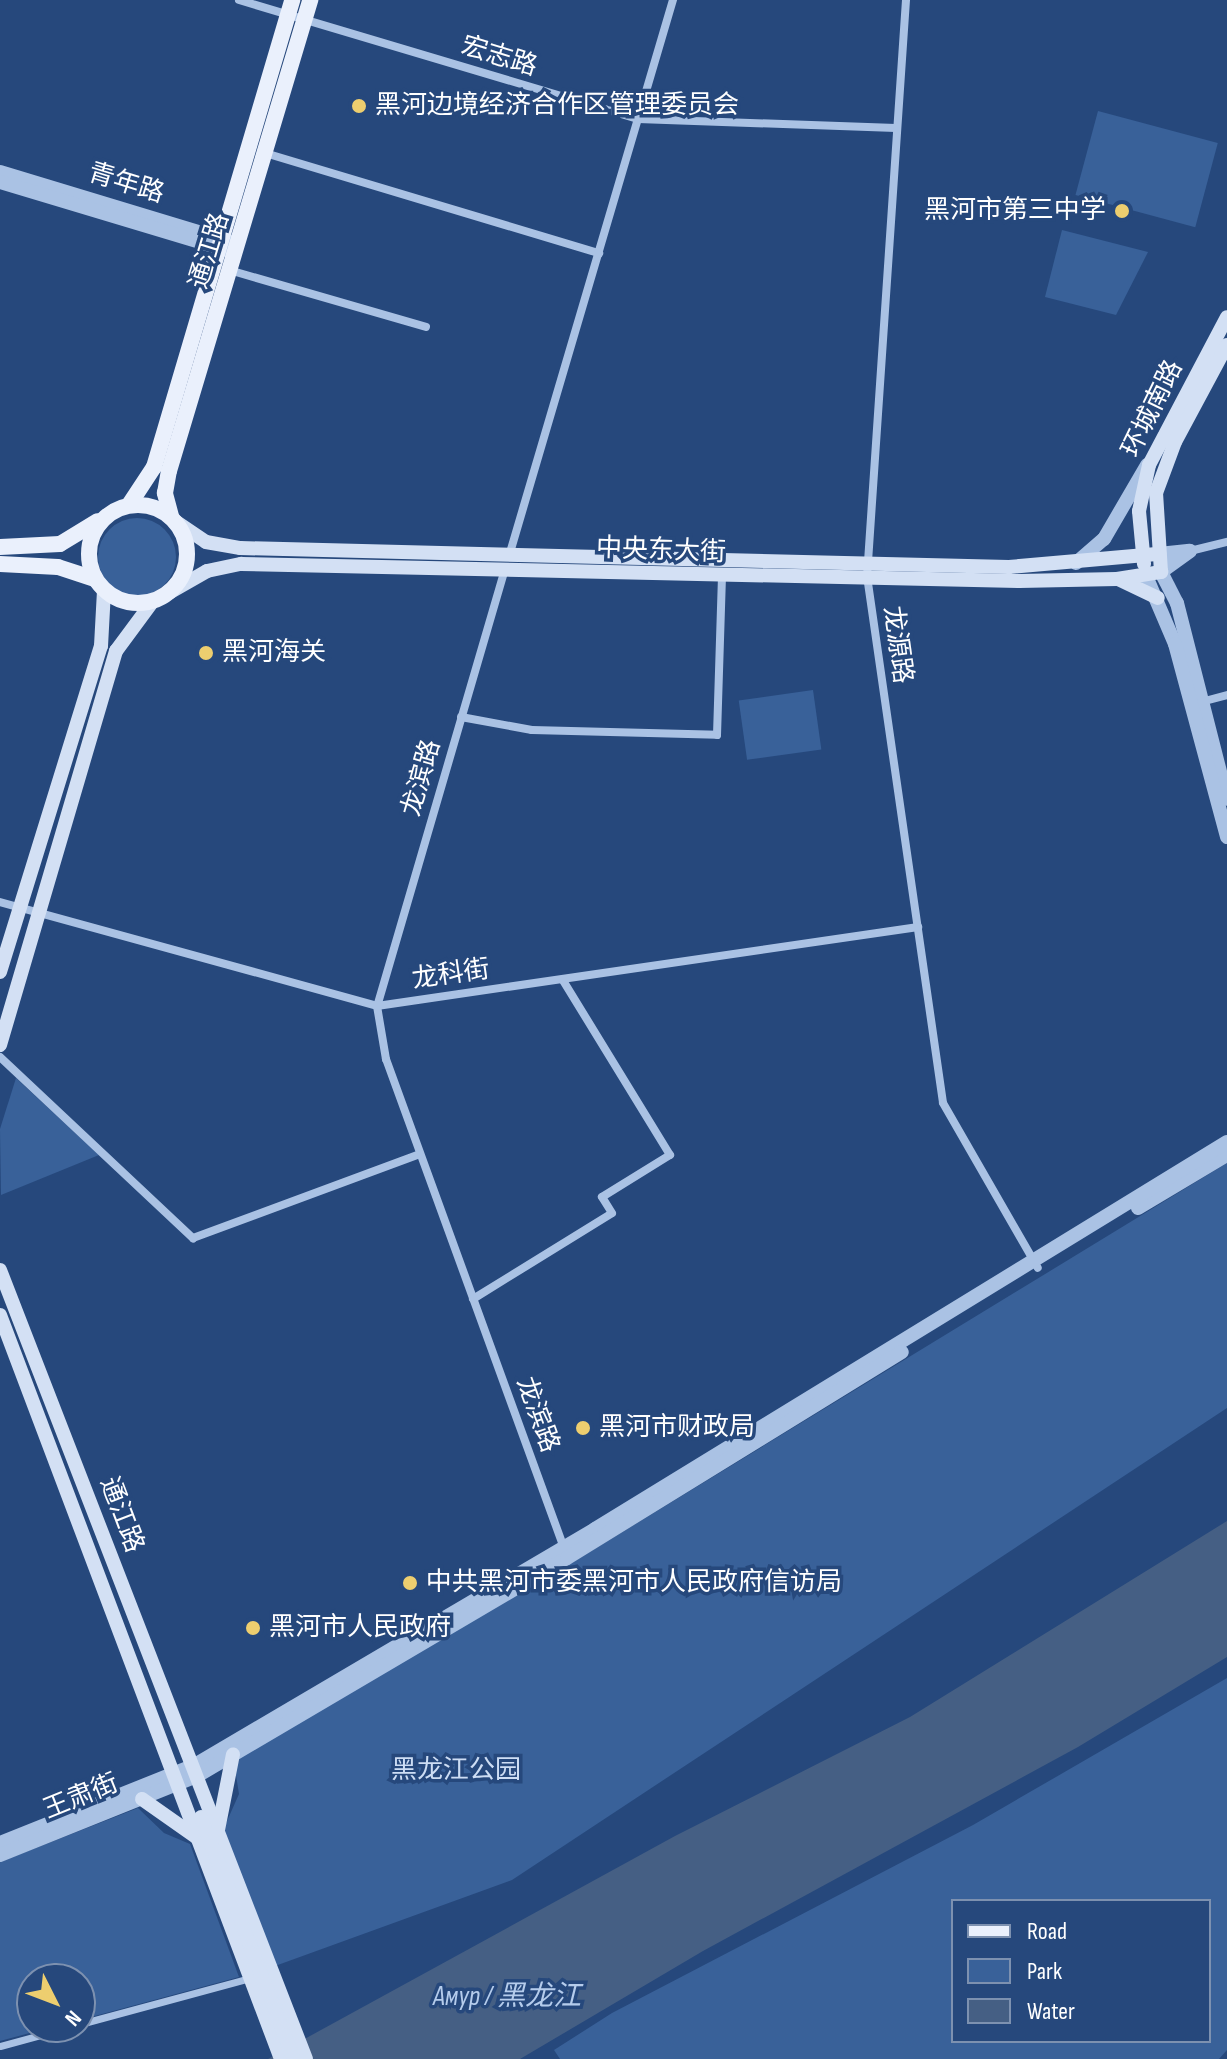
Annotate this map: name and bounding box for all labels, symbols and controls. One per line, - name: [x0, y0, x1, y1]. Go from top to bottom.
- street label: 宏志路: [457, 31, 541, 83]
- place label: 黑河边境经济合作区管理委员会: [375, 90, 739, 122]
- marker: 黑河边境经济合作区管理委员会: [350, 97, 368, 115]
- street label: 青年路: [84, 158, 168, 210]
- place label: 黑河市第三中学: [924, 195, 1106, 227]
- marker: 黑河市第三中学: [1113, 202, 1131, 220]
- street label: 通江路: [184, 209, 236, 293]
- street label: 环城南路: [1116, 355, 1190, 463]
- street label: 中央东大街: [595, 533, 727, 569]
- street label: 龙源路: [876, 604, 918, 686]
- place label: 黑河海关: [222, 637, 326, 669]
- marker: 黑河海关: [197, 644, 215, 662]
- street label: 龙滨路: [396, 736, 448, 820]
- street label: 龙科街: [410, 954, 492, 996]
- street label: 龙滨路: [509, 1373, 565, 1457]
- place label: 黑河市财政局: [599, 1412, 755, 1444]
- marker: 黑河市财政局: [574, 1419, 592, 1437]
- street label: 通江路: [92, 1473, 150, 1557]
- place label: 中共黑河市委黑河市人民政府信访局: [426, 1567, 842, 1599]
- marker: 中共黑河市委黑河市人民政府信访局: [401, 1574, 419, 1592]
- place label: 黑河市人民政府: [269, 1612, 451, 1644]
- marker: 黑河市人民政府: [244, 1619, 262, 1637]
- park label: 黑龙江公园: [391, 1755, 521, 1787]
- street label: 王肃街: [39, 1768, 123, 1826]
- legend: [951, 1899, 1211, 2043]
- text: Road: [1027, 1917, 1067, 1946]
- text: Park: [1027, 1957, 1062, 1986]
- north arrow: [16, 1963, 96, 2043]
- water label: Амур / 黑龙江: [433, 1980, 581, 2014]
- text: Water: [1027, 1997, 1075, 2026]
- text: N: [59, 2005, 87, 2031]

